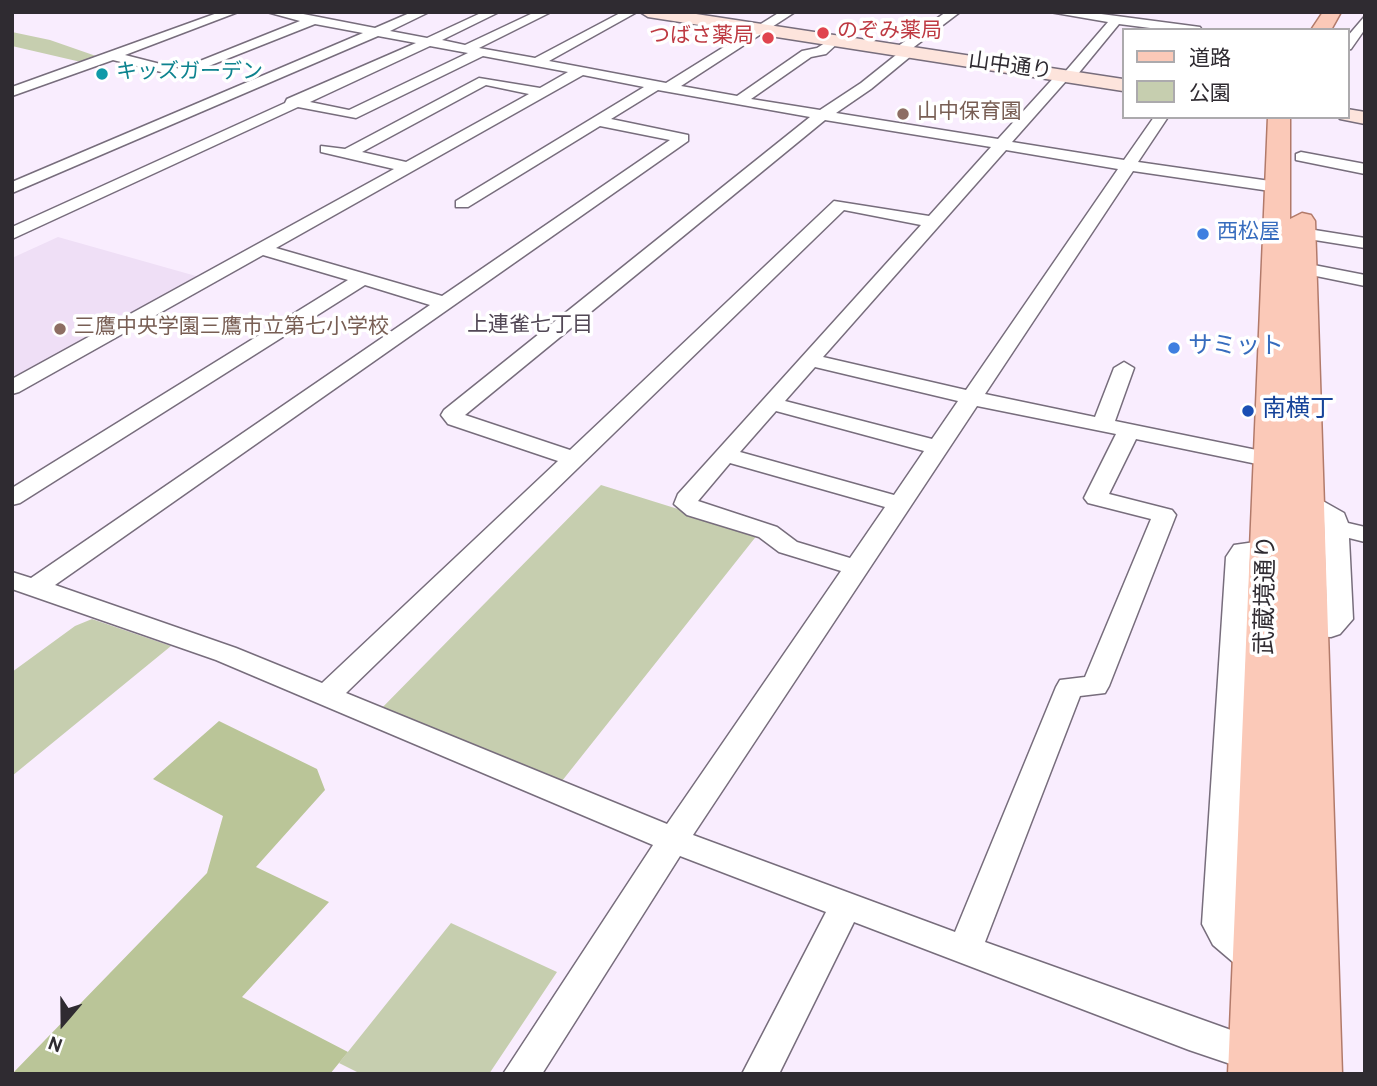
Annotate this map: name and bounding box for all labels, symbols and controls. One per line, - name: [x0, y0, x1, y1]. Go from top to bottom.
- place label: のぞみ薬局: [837, 20, 942, 46]
- place label: つばさ薬局: [649, 25, 754, 51]
- marker: のぞみ薬局: [815, 25, 831, 41]
- legend: [1122, 28, 1349, 119]
- marker: つばさ薬局: [760, 30, 776, 46]
- text: 道路: [1189, 46, 1231, 73]
- street label: 山中通り: [967, 50, 1053, 86]
- place label: キッズガーデン: [116, 61, 263, 87]
- marker: キッズガーデン: [94, 66, 110, 82]
- text: 公園: [1189, 81, 1231, 108]
- place label: 山中保育園: [917, 101, 1022, 127]
- marker: 山中保育園: [895, 106, 911, 122]
- place label: 西松屋: [1217, 221, 1280, 247]
- marker: 西松屋: [1195, 226, 1211, 242]
- district label: 上連雀七丁目: [467, 314, 593, 340]
- place label: 三鷹中央学園三鷹市立第七小学校: [74, 316, 389, 342]
- marker: 三鷹中央学園三鷹市立第七小学校: [52, 321, 68, 337]
- place label: サミット: [1188, 334, 1284, 362]
- marker: サミット: [1166, 340, 1182, 356]
- place label: 南横丁: [1262, 397, 1334, 425]
- marker: 南横丁: [1240, 403, 1256, 419]
- street label: 武蔵境通り: [1253, 535, 1283, 655]
- north arrow: [28, 988, 98, 1058]
- text: N: [45, 1029, 66, 1056]

